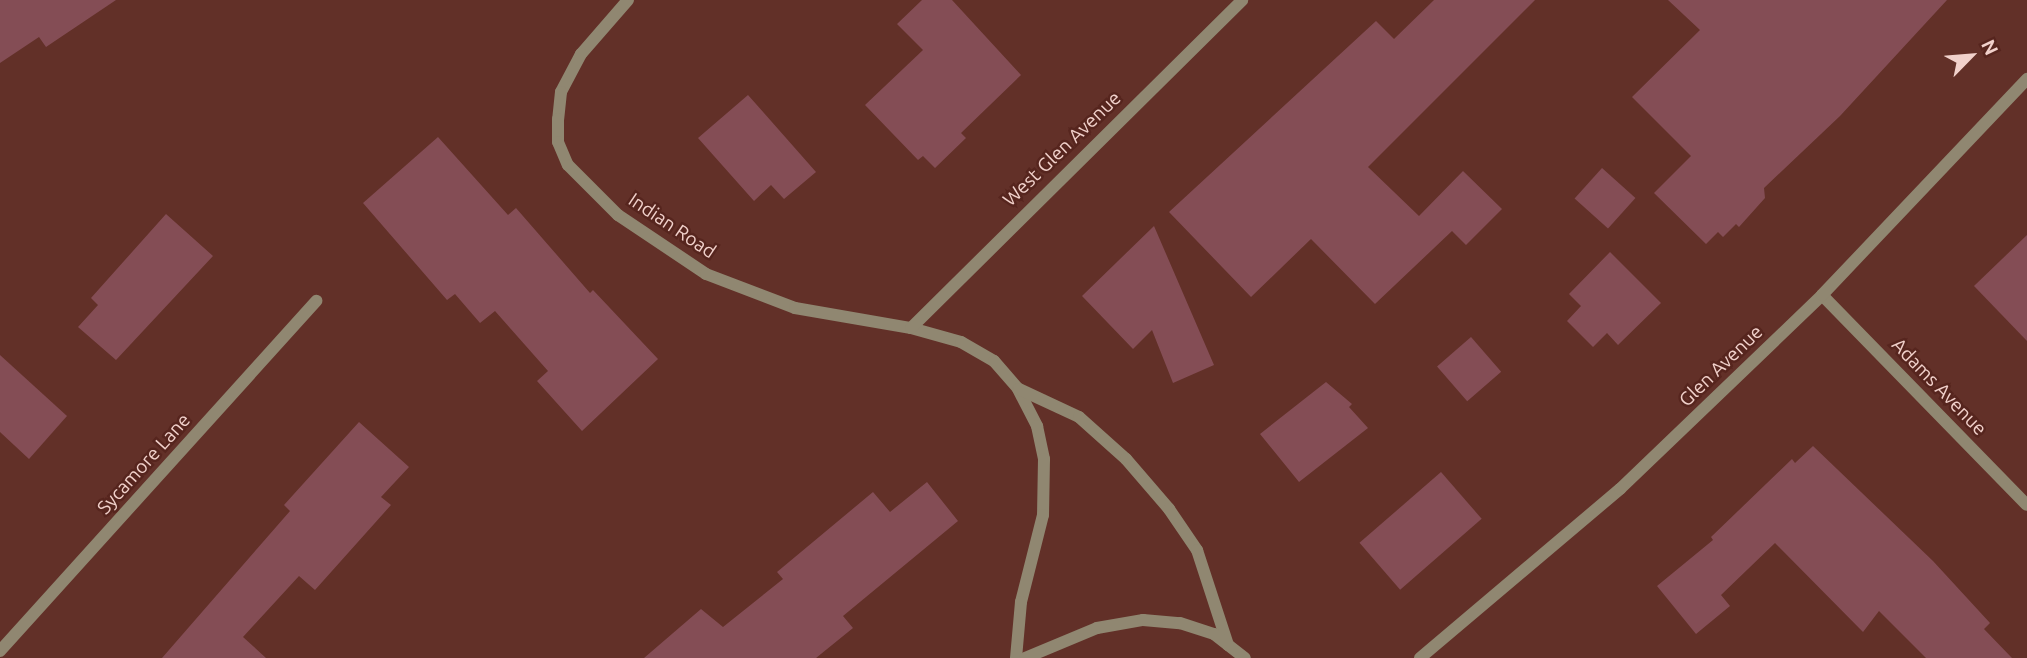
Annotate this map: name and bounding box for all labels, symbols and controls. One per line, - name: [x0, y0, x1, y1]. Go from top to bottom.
- north arrow: [1936, 21, 2006, 91]
- text: N: [1977, 36, 2003, 58]
- street label: West Glen Avenue: [998, 87, 1126, 211]
- street label: Indian Road: [624, 189, 720, 263]
- street label: Glen Avenue: [1674, 321, 1768, 411]
- street label: Adams Avenue: [1887, 334, 1991, 440]
- street label: Sycamore Lane: [93, 409, 195, 519]

